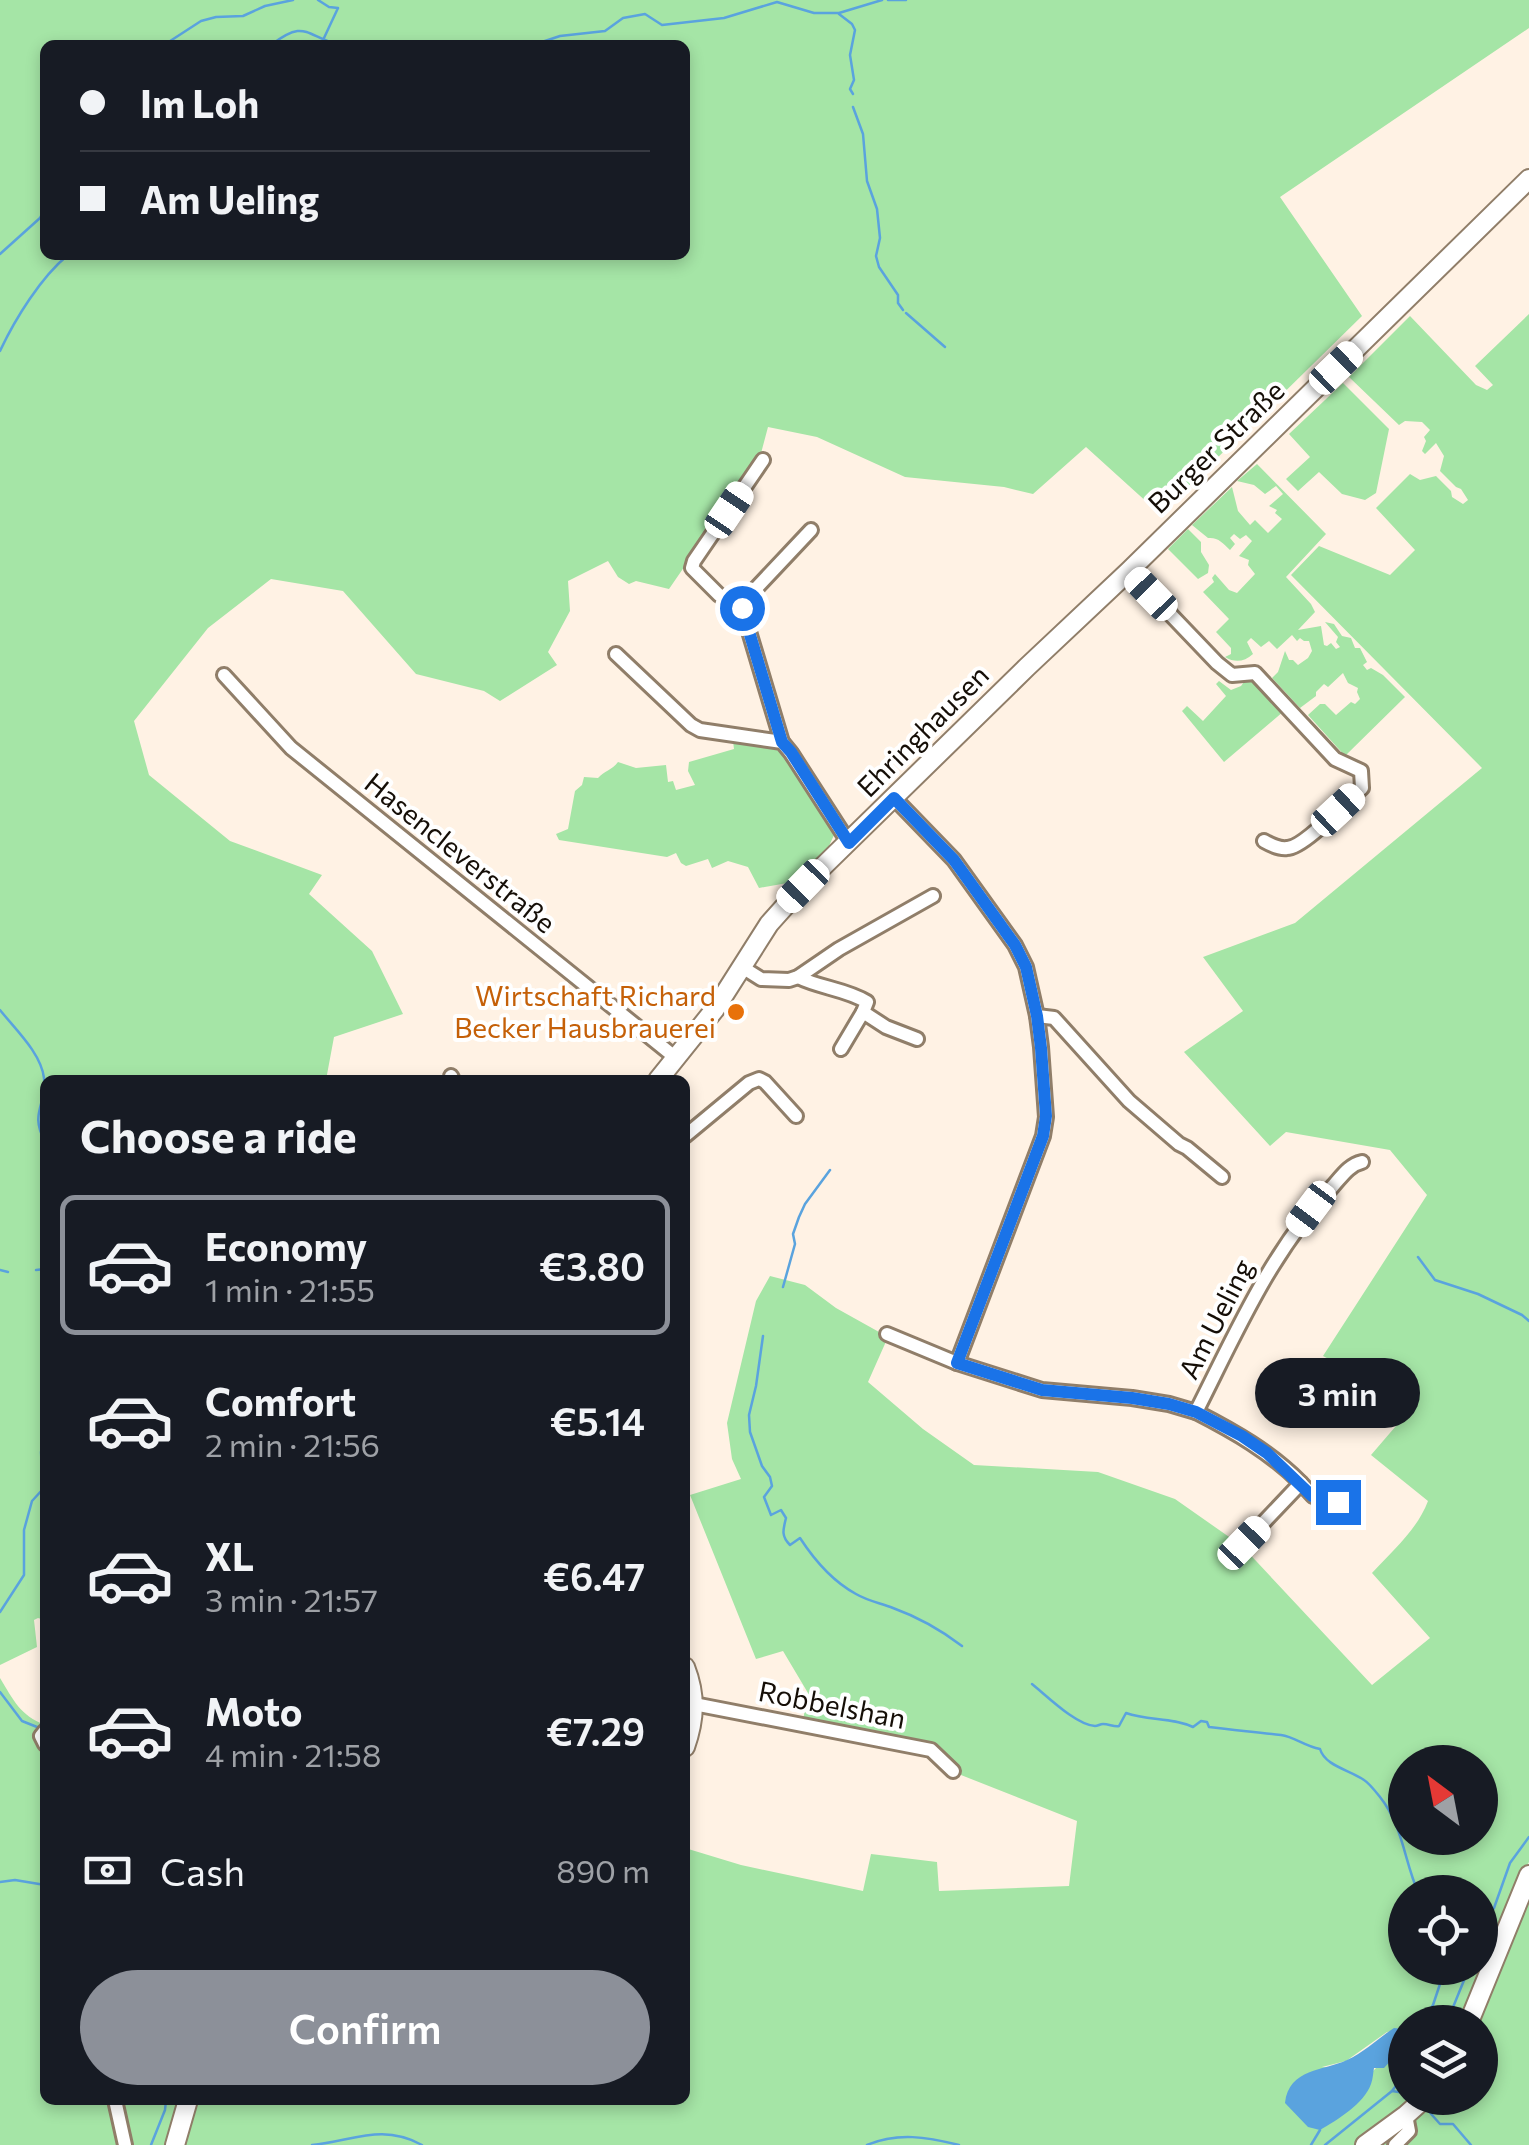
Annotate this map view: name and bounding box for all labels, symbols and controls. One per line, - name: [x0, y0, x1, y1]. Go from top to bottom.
- text: Im Loh: [140, 79, 259, 126]
- text: Am Ueling: [140, 175, 319, 222]
- car: [1304, 336, 1368, 400]
- street label: Burger Straße: [1140, 373, 1290, 520]
- car: [700, 477, 758, 543]
- car: [1119, 562, 1183, 626]
- route start: [720, 586, 765, 631]
- street label: Ehringhausen: [849, 657, 995, 803]
- street label: Hasencleverstraße: [358, 765, 563, 939]
- car: [1306, 779, 1370, 841]
- car: [771, 854, 835, 918]
- place label: Wirtschaft Richard Becker Hausbrauerei: [454, 978, 716, 1044]
- marker: Wirtschaft Richard Becker Hausbrauerei: [725, 1001, 747, 1023]
- text: Choose a ride: [80, 1107, 357, 1162]
- car: [1281, 1176, 1341, 1242]
- icon: car: [85, 1220, 175, 1310]
- text: Economy: [205, 1222, 367, 1269]
- text: €3.80: [539, 1242, 645, 1289]
- street label: Am Ueling: [1170, 1253, 1260, 1384]
- text: 1 min · 21:55: [205, 1269, 375, 1309]
- callout: 3 min: [1256, 1357, 1420, 1427]
- text: 3 min: [1298, 1373, 1377, 1413]
- icon: car: [85, 1375, 175, 1465]
- text: Comfort: [205, 1377, 356, 1424]
- text: €5.14: [550, 1397, 645, 1444]
- text: 2 min · 21:56: [205, 1424, 380, 1464]
- route end: [1316, 1480, 1361, 1525]
- car: [1212, 1511, 1276, 1575]
- icon: car: [85, 1530, 175, 1620]
- text: XL: [205, 1532, 254, 1579]
- text: €6.47: [543, 1552, 645, 1599]
- text: 3 min · 21:57: [205, 1579, 378, 1619]
- street label: Robbelshan: [756, 1673, 909, 1735]
- icon: car: [85, 1685, 175, 1775]
- text: Moto: [205, 1687, 303, 1734]
- text: €7.29: [546, 1707, 645, 1754]
- text: 4 min · 21:58: [205, 1734, 381, 1774]
- north arrow: [1388, 1745, 1498, 1855]
- map controls: [1388, 1745, 1498, 2115]
- icon: cash: [80, 1843, 135, 1898]
- text: Cash: [160, 1847, 245, 1894]
- text: 890 m: [556, 1850, 650, 1890]
- button: locate: [1388, 1875, 1498, 1985]
- button: Confirm: [80, 1970, 650, 2085]
- button: layers: [1388, 2005, 1498, 2115]

